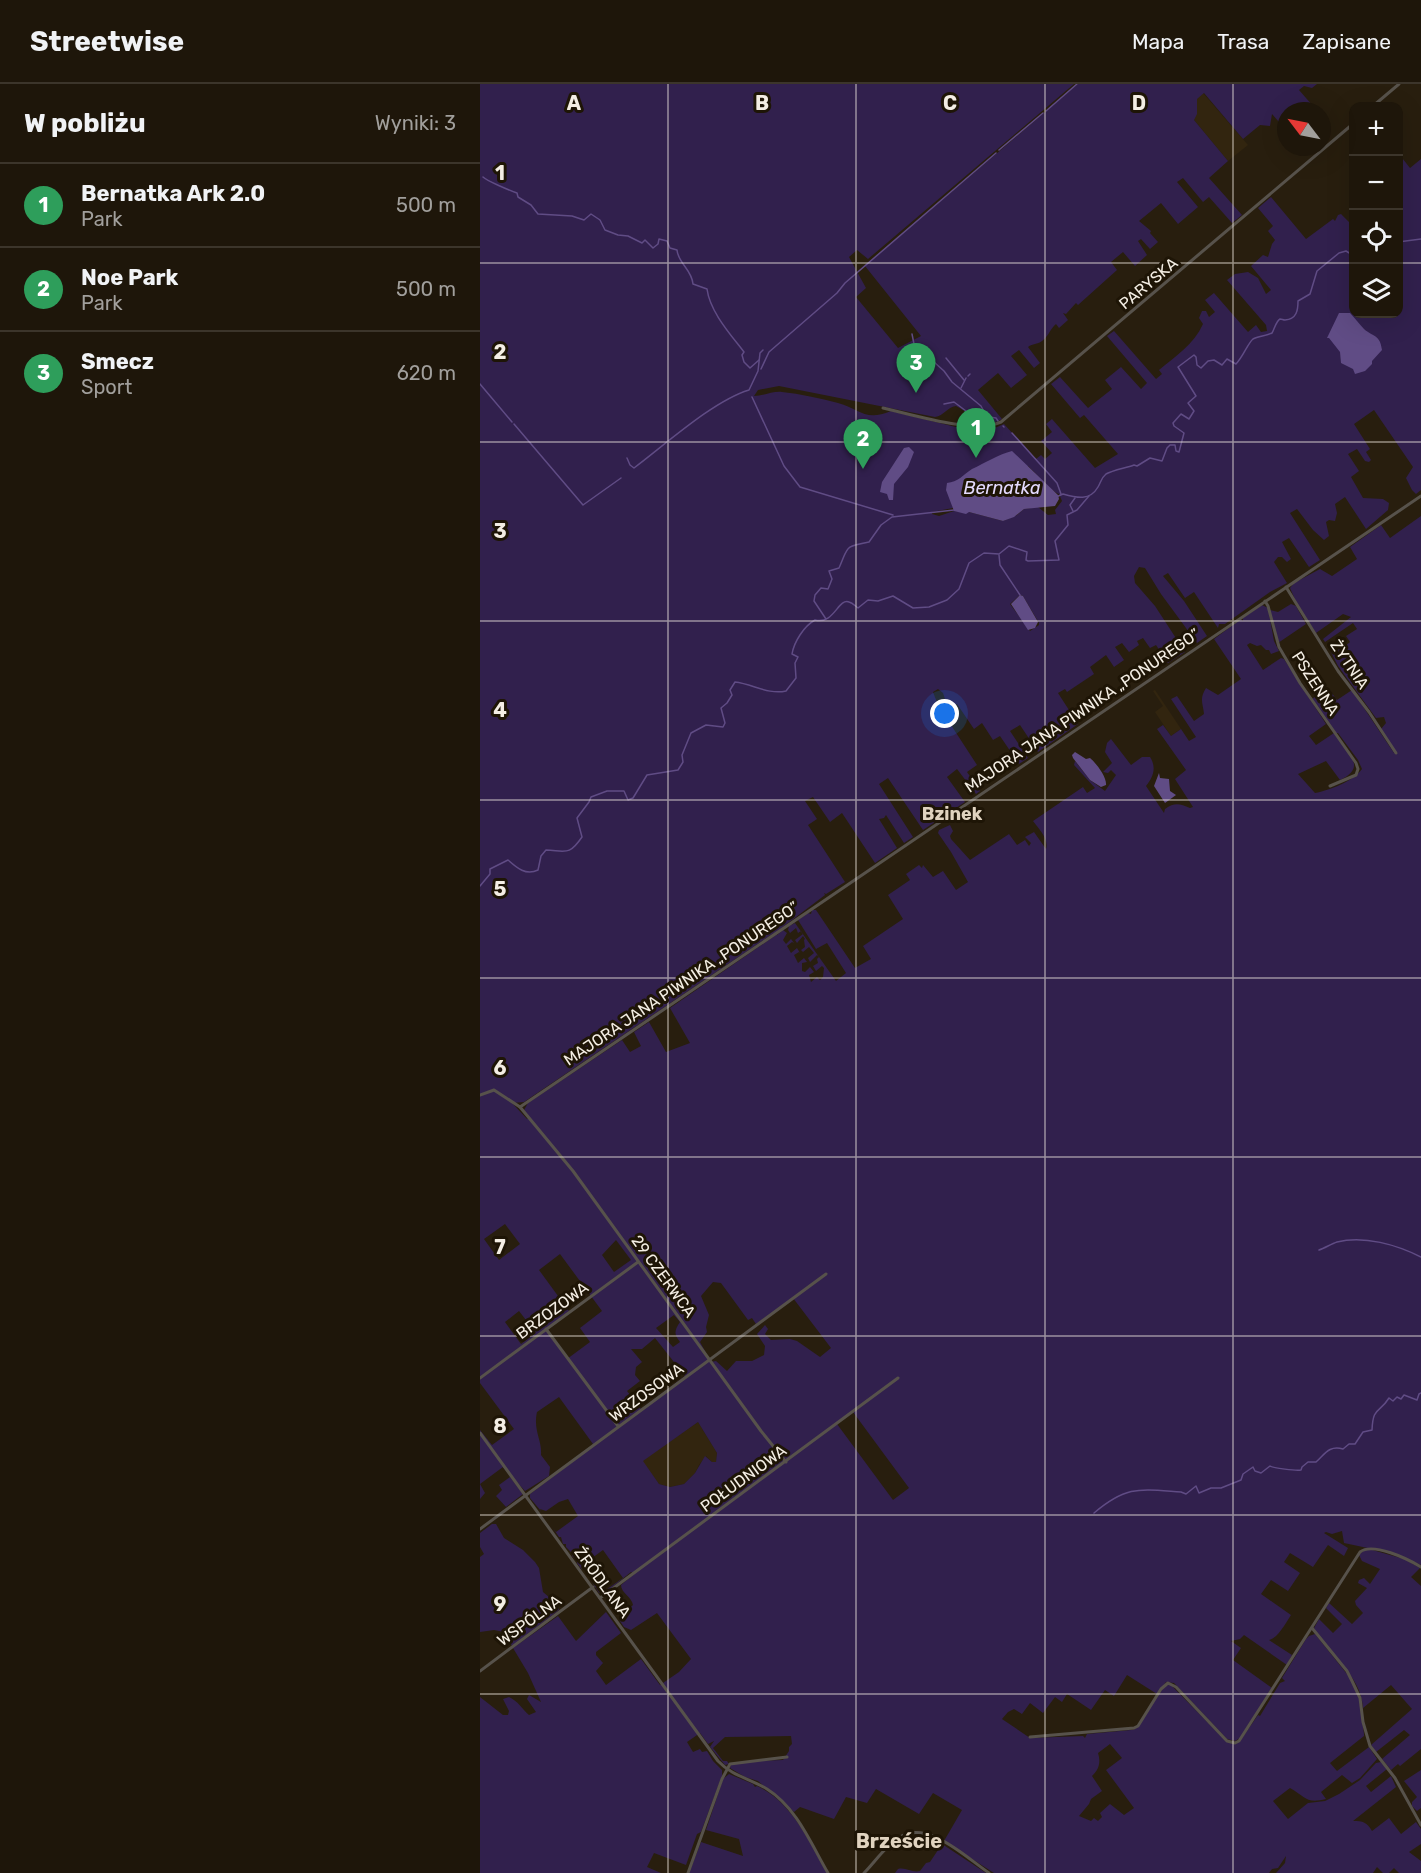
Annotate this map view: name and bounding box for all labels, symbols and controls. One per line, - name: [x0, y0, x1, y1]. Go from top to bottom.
- text: Streetwise: [30, 25, 184, 58]
- text: Mapa: [1132, 29, 1184, 54]
- text: Trasa: [1217, 29, 1269, 54]
- text: Zapisane: [1302, 29, 1391, 54]
- text: A: [567, 91, 582, 115]
- text: B: [755, 91, 769, 115]
- text: C: [943, 91, 957, 115]
- text: D: [1132, 91, 1146, 115]
- north arrow: [1277, 102, 1331, 156]
- map controls: [1349, 102, 1403, 318]
- button: +: [1349, 102, 1403, 156]
- text: W pobliżu: [24, 108, 146, 139]
- text: Wyniki: 3: [375, 111, 456, 135]
- button: −: [1349, 156, 1403, 210]
- text: 1: [495, 161, 505, 185]
- text: Bernatka Ark 2.0: [81, 180, 265, 207]
- text: 1: [39, 193, 48, 217]
- text: 500 m: [396, 193, 456, 217]
- text: Park: [81, 207, 123, 231]
- button: locate: [1349, 210, 1403, 264]
- street label: PARYSKA: [1115, 253, 1182, 313]
- text: Noe Park: [81, 264, 178, 291]
- button: layers: [1349, 264, 1403, 318]
- text: 2: [37, 277, 50, 301]
- text: 500 m: [396, 277, 456, 301]
- text: Park: [81, 291, 123, 315]
- text: 2: [494, 340, 507, 364]
- pin: 3: [896, 344, 936, 393]
- text: Smecz: [81, 348, 154, 375]
- text: 3: [37, 361, 50, 385]
- text: 620 m: [397, 361, 456, 385]
- text: Sport: [81, 375, 132, 399]
- pin: 1: [956, 408, 996, 458]
- pin: 2: [844, 420, 883, 469]
- water label: Bernatka: [963, 477, 1041, 499]
- text: 3: [493, 519, 507, 543]
- street label: MAJORA JANA PIWNIKA „PONUREGO”: [961, 624, 1203, 796]
- street label: ŻYTNIA: [1326, 636, 1373, 693]
- street label: PSZENNA: [1288, 648, 1343, 719]
- text: 4: [493, 698, 507, 722]
- your location: [930, 699, 959, 728]
- district label: Bzinek: [922, 803, 983, 825]
- text: 5: [494, 877, 507, 901]
- street label: MAJORA JANA PIWNIKA „PONUREGO”: [560, 897, 802, 1069]
- text: 6: [493, 1056, 507, 1080]
- street label: 29 CZERWCA: [627, 1231, 700, 1321]
- text: 7: [494, 1235, 506, 1259]
- street label: BRZOZOWA: [512, 1278, 592, 1343]
- street label: WRZOSOWA: [605, 1359, 687, 1426]
- text: 8: [493, 1414, 507, 1438]
- street label: POŁUDNIOWA: [697, 1441, 790, 1516]
- street label: ŹRÓDLANA: [570, 1542, 636, 1622]
- street label: WSPÓLNA: [493, 1590, 565, 1650]
- text: 9: [494, 1592, 507, 1616]
- district label: Brzeście: [856, 1829, 942, 1853]

